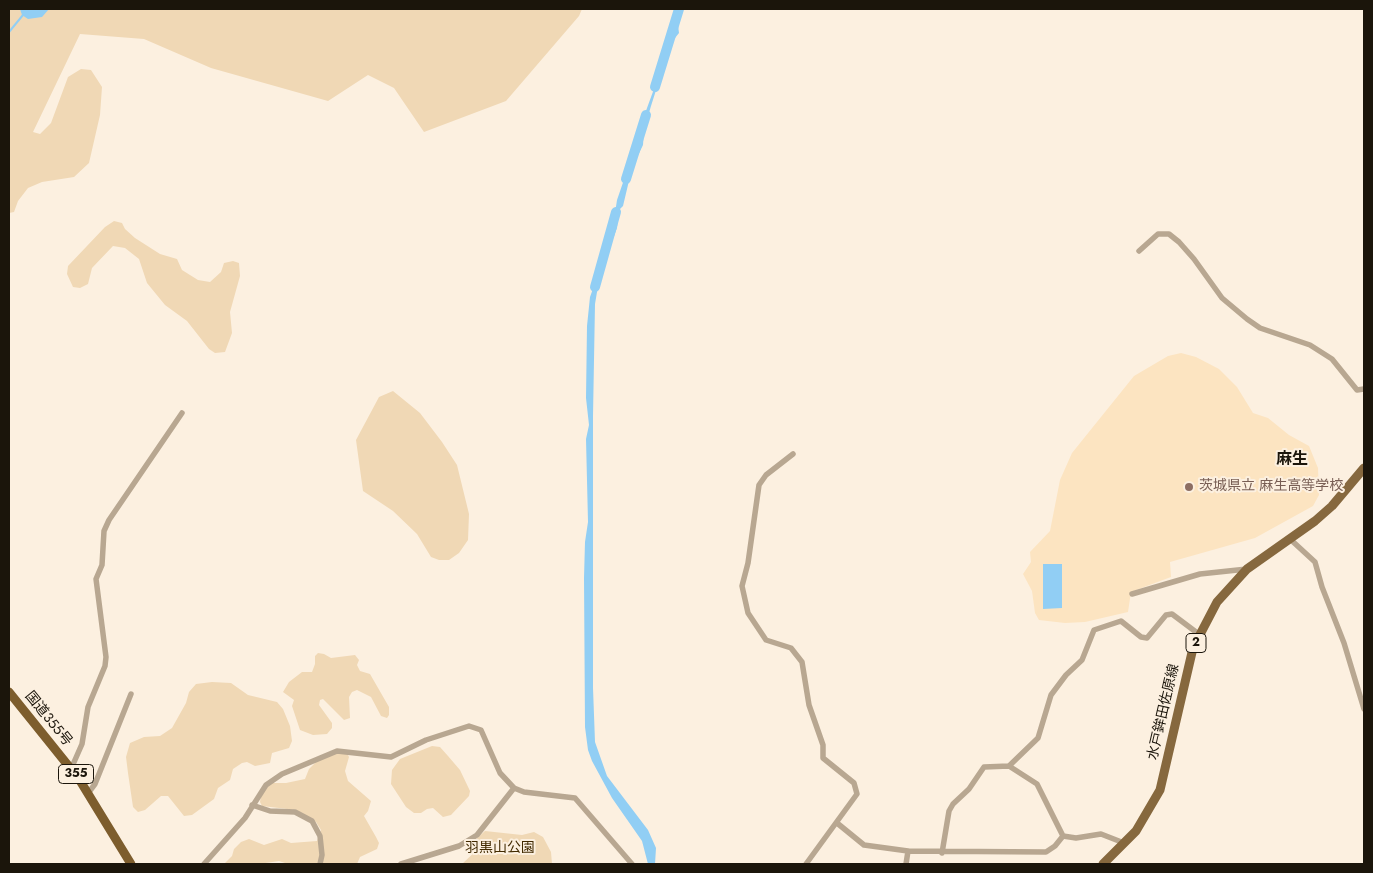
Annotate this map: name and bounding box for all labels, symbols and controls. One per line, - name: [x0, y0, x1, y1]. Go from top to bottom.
- district label: 麻生: [1276, 450, 1308, 470]
- place label: 茨城県立 麻生高等学校: [1199, 479, 1343, 495]
- marker: 茨城県立 麻生高等学校: [1183, 481, 1195, 493]
- road number: 2: [1186, 634, 1206, 652]
- street label: 水戸鉾田佐原線: [1145, 662, 1183, 762]
- street label: 国道355号: [21, 688, 75, 750]
- road number: 355: [58, 764, 94, 784]
- park label: 羽黒山公園: [465, 841, 535, 857]

